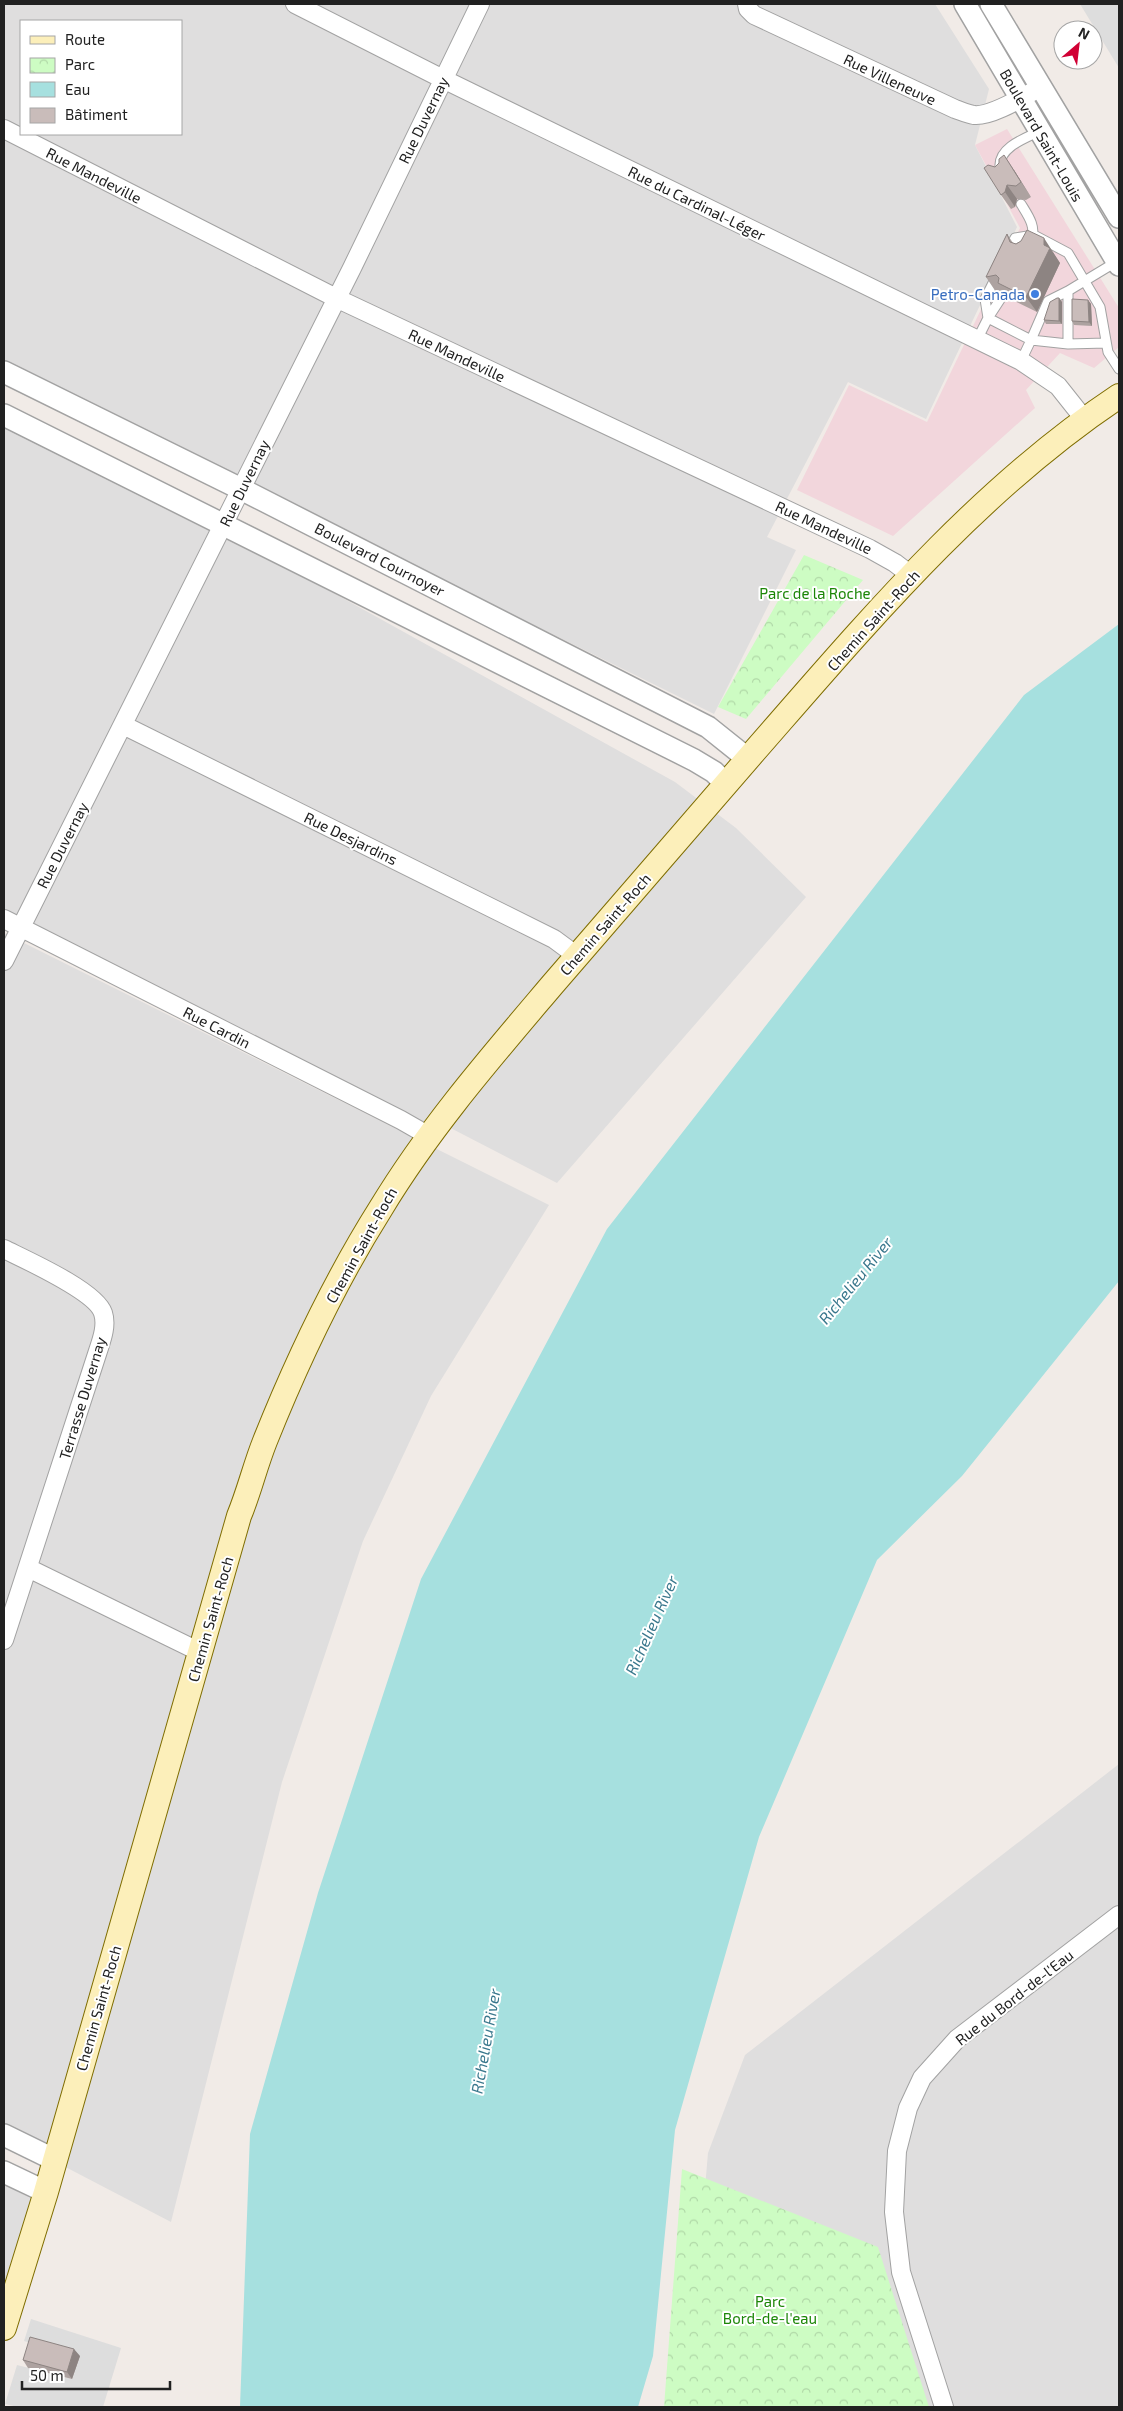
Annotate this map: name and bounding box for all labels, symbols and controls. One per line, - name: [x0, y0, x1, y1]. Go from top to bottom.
- legend: [20, 20, 182, 135]
- north arrow: [1053, 20, 1103, 70]
- text: N: [1076, 23, 1093, 43]
- text: Route: [65, 30, 105, 48]
- street label: Rue Villeneuve: [841, 50, 939, 108]
- text: Parc: [65, 55, 95, 73]
- street label: Boulevard Saint-Louis: [997, 65, 1087, 205]
- street label: Rue Duvernay: [394, 74, 452, 166]
- text: Eau: [65, 80, 90, 98]
- text: Bâtiment: [65, 105, 128, 123]
- street label: Rue Mandeville: [43, 143, 145, 207]
- street label: Rue du Cardinal-Léger: [625, 162, 769, 244]
- place label: Petro-Canada: [931, 285, 1025, 303]
- marker: Petro-Canada: [1029, 288, 1041, 300]
- street label: Rue Mandeville: [406, 325, 508, 385]
- street label: Rue Duvernay: [215, 437, 273, 529]
- street label: Rue Mandeville: [773, 497, 875, 557]
- street label: Boulevard Cournoyer: [312, 518, 448, 600]
- street label: Chemin Saint-Roch: [823, 566, 923, 674]
- park label: Parc de la Roche: [759, 584, 871, 602]
- street label: Rue Duvernay: [33, 799, 92, 891]
- street label: Rue Desjardins: [301, 808, 400, 869]
- street label: Chemin Saint-Roch: [556, 869, 654, 979]
- street label: Rue Cardin: [180, 1002, 254, 1052]
- street label: Chemin Saint-Roch: [322, 1184, 400, 1306]
- water label: Richelieu River: [814, 1232, 896, 1327]
- street label: Terrasse Duvernay: [55, 1334, 109, 1462]
- street label: Chemin Saint-Roch: [184, 1554, 236, 1684]
- water label: Richelieu River: [621, 1572, 682, 1678]
- street label: Chemin Saint-Roch: [72, 1943, 124, 2073]
- street label: Rue du Bord-de-l'Eau: [951, 1945, 1077, 2049]
- water label: Richelieu River: [466, 1986, 504, 2095]
- park label: Parc Bord-de-l'eau: [723, 2292, 817, 2327]
- scale bar: [22, 2358, 170, 2390]
- text: 50 m: [30, 2366, 64, 2384]

